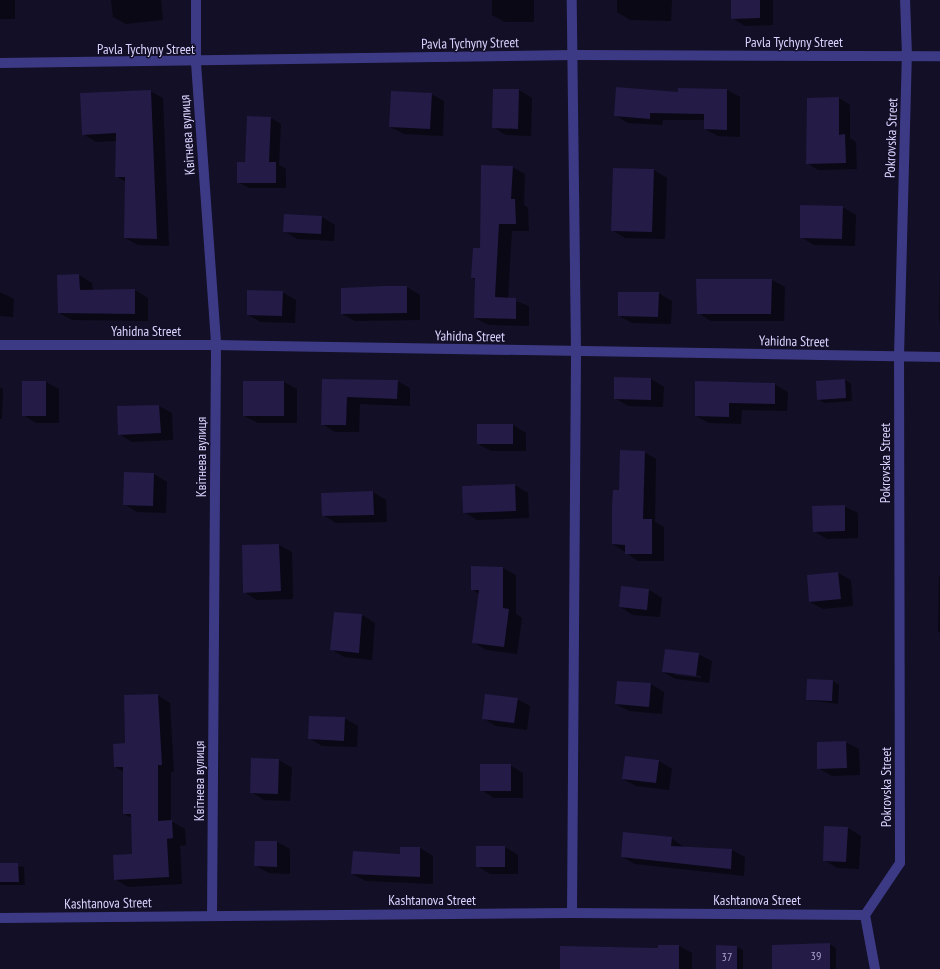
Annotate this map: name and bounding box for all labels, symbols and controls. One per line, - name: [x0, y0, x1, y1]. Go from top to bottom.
- street label: Pavla Tychyny Street: [421, 34, 519, 52]
- street label: Pavla Tychyny Street: [745, 34, 843, 50]
- street label: Pavla Tychyny Street: [97, 41, 195, 57]
- street label: Квітнева вулиця: [176, 94, 198, 176]
- street label: Pokrovska Street: [881, 98, 901, 178]
- street label: Yahidna Street: [111, 323, 181, 339]
- street label: Yahidna Street: [435, 327, 505, 345]
- street label: Yahidna Street: [759, 332, 829, 350]
- street label: Квітнева вулиця: [193, 417, 209, 497]
- street label: Pokrovska Street: [877, 423, 893, 503]
- street label: Квітнева вулиця: [191, 741, 207, 821]
- street label: Pokrovska Street: [878, 747, 894, 827]
- street label: Kashtanova Street: [388, 892, 476, 908]
- street label: Kashtanova Street: [713, 892, 801, 908]
- street label: Kashtanova Street: [64, 894, 152, 912]
- house number: 39: [811, 949, 821, 963]
- house number: 37: [722, 950, 732, 964]

